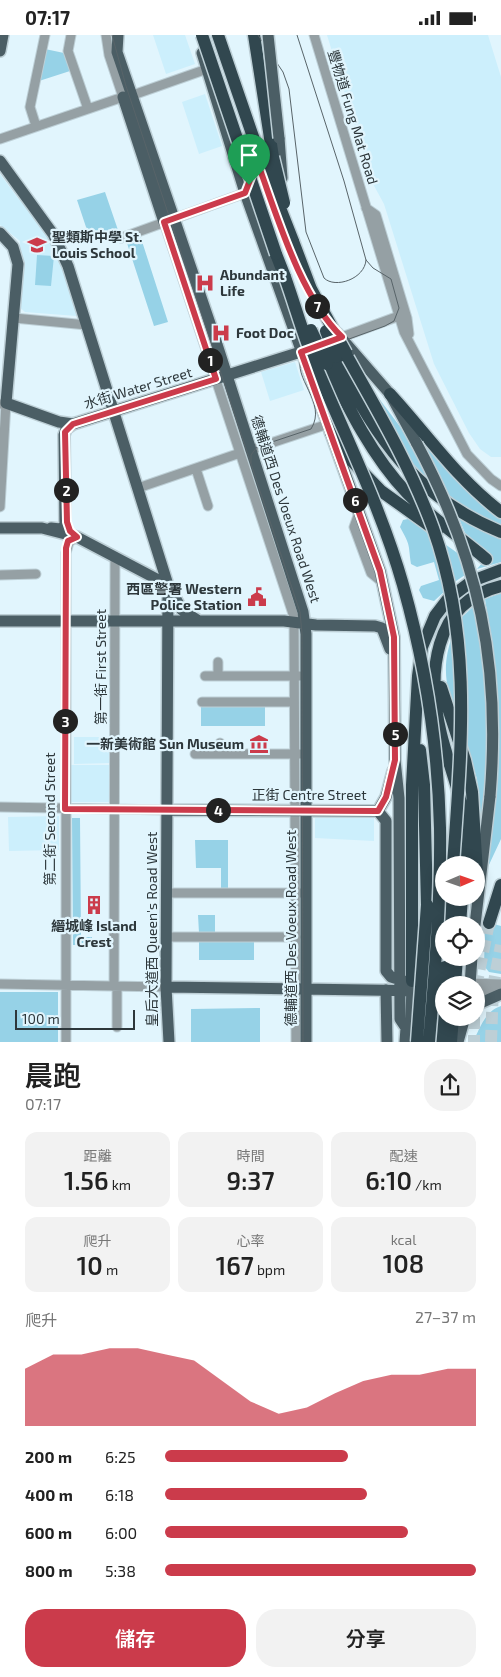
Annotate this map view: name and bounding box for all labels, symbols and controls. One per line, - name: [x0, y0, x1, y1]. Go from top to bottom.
- text: 07:17: [25, 6, 70, 29]
- street label: 豐物道 Fung Mat Road: [325, 47, 382, 186]
- pin: [228, 134, 270, 185]
- icon: arrive: [235, 141, 263, 169]
- place label: 聖類斯中學 St. Louis School: [52, 228, 142, 261]
- school or university icon: 聖類斯中學 St. Louis School: [26, 234, 48, 256]
- place label: Abundant Life: [220, 266, 285, 299]
- hospital icon: Abundant Life: [194, 272, 216, 294]
- pin: 7: [304, 293, 330, 319]
- text: 7: [314, 298, 321, 315]
- hospital icon: Foot Doc: [210, 322, 232, 344]
- place label: Foot Doc: [236, 324, 294, 341]
- pin: 1: [198, 347, 222, 373]
- text: 1: [207, 352, 214, 369]
- street label: 水街 Water Street: [82, 363, 194, 412]
- street label: 德輔道西 Des Voeux Road West: [248, 413, 325, 605]
- pin: 2: [54, 477, 78, 503]
- text: 2: [62, 482, 71, 499]
- pin: 6: [342, 487, 368, 513]
- text: 6: [351, 492, 360, 509]
- place label: 西區警署 Western Police Station: [126, 580, 242, 613]
- public building icon: 西區警署 Western Police Station: [246, 586, 268, 608]
- street label: 第一街 First Street: [92, 609, 109, 725]
- pin: 3: [52, 709, 78, 733]
- text: 3: [62, 713, 69, 730]
- pin: 5: [382, 721, 408, 747]
- text: 5: [392, 726, 399, 743]
- museum icon: 一新美術館 Sun Museum: [248, 733, 270, 755]
- place label: 一新美術館 Sun Museum: [86, 735, 244, 752]
- street label: 第二街 Second Street: [41, 752, 58, 886]
- street label: 正街 Centre Street: [251, 786, 367, 803]
- pin: 4: [206, 797, 230, 823]
- text: 4: [214, 802, 223, 819]
- street label: 德輔道西 Des Voeux Road West: [282, 830, 299, 1026]
- street label: 皇后大道西 Queen's Road West: [143, 832, 160, 1026]
- north arrow: [435, 856, 485, 906]
- map controls: [435, 856, 485, 1026]
- building icon: 縉城峰 Island Crest: [83, 894, 105, 916]
- button: locate: [435, 916, 485, 966]
- place label: 縉城峰 Island Crest: [51, 917, 137, 950]
- button: layers: [435, 976, 485, 1026]
- scale bar: [15, 1007, 135, 1030]
- text: 100 m: [22, 1010, 60, 1027]
- text: 晨跑: [25, 1058, 81, 1092]
- button: share: [424, 1059, 476, 1111]
- text: 07:17: [25, 1094, 61, 1113]
- text: 距離: [84, 1147, 112, 1164]
- text: 時間: [237, 1147, 265, 1164]
- text: 配速: [390, 1147, 418, 1164]
- text: 1.56: [64, 1165, 109, 1195]
- text: 9:37: [227, 1165, 274, 1195]
- text: 6:10: [365, 1165, 412, 1195]
- text: km: [109, 1176, 131, 1193]
- text: /km: [412, 1176, 442, 1193]
- text: kcal: [391, 1231, 416, 1248]
- text: 爬升: [84, 1232, 112, 1249]
- text: 心率: [237, 1232, 265, 1249]
- text: 108: [383, 1248, 424, 1278]
- text: 10: [77, 1250, 103, 1280]
- text: 167: [216, 1250, 254, 1280]
- text: m: [103, 1261, 118, 1278]
- text: bpm: [254, 1261, 285, 1278]
- text: 27–37 m: [415, 1307, 476, 1326]
- text: 爬升: [25, 1310, 57, 1329]
- text: 200 m: [25, 1447, 72, 1466]
- text: 6:25: [105, 1447, 136, 1466]
- text: 400 m: [25, 1485, 73, 1504]
- text: 6:18: [105, 1485, 134, 1504]
- text: 600 m: [25, 1523, 72, 1542]
- text: 6:00: [105, 1523, 137, 1542]
- text: 800 m: [25, 1561, 73, 1580]
- text: 5:38: [105, 1561, 136, 1580]
- button: 儲存: [25, 1609, 246, 1667]
- button: 分享: [256, 1609, 476, 1667]

